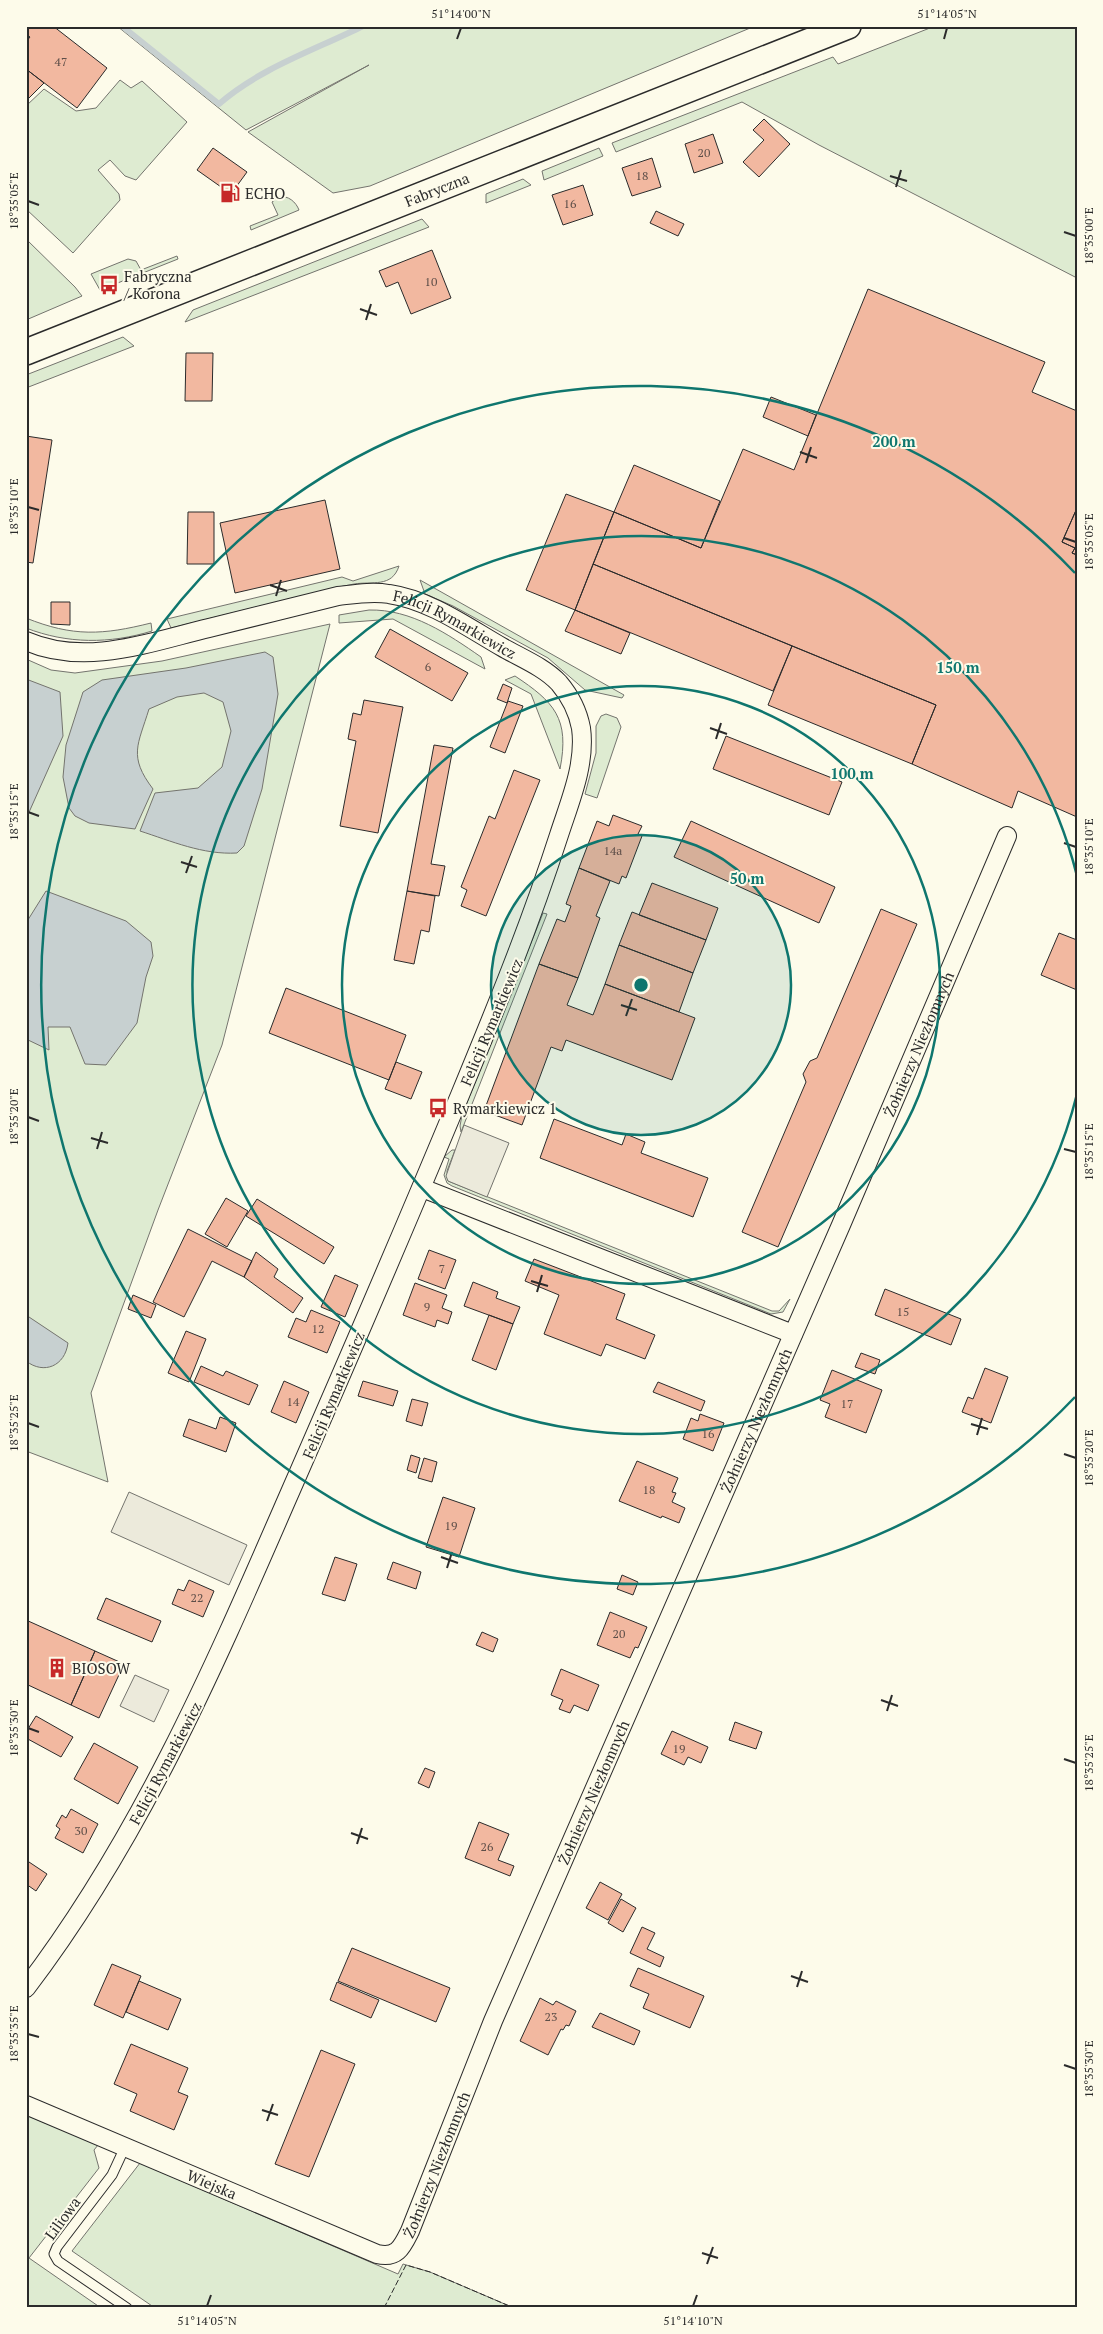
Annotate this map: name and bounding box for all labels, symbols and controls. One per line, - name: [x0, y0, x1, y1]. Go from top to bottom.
- text: 51°14'00"N: [431, 6, 491, 21]
- text: 51°14'05"N: [917, 6, 977, 21]
- house number: 47: [55, 54, 67, 69]
- house number: 20: [698, 145, 710, 160]
- street label: Fabryczna: [402, 167, 472, 211]
- house number: 18: [636, 168, 648, 183]
- text: 18°35'05"E: [6, 172, 21, 230]
- fuel station icon: ECHO: [219, 182, 241, 204]
- place label: ECHO: [245, 183, 285, 203]
- house number: 16: [564, 196, 577, 211]
- text: 18°35'00"E: [1081, 207, 1096, 265]
- place label: Fabryczna / Korona: [123, 266, 192, 303]
- bus stop icon: Fabryczna / Korona: [98, 274, 120, 296]
- house number: 10: [425, 274, 437, 289]
- text: 200 m: [872, 431, 916, 451]
- text: 18°35'10"E: [6, 478, 21, 536]
- text: 18°35'05"E: [1081, 513, 1096, 571]
- street label: Felicji Rymarkiewicz: [391, 585, 520, 663]
- text: 150 m: [936, 657, 980, 677]
- house number: 6: [425, 659, 432, 674]
- text: 100 m: [830, 763, 874, 783]
- text: 18°35'15"E: [6, 783, 21, 841]
- text: 18°35'10"E: [1081, 818, 1096, 876]
- house number: 14a: [604, 843, 622, 858]
- text: 50 m: [730, 868, 765, 888]
- street label: Felicji Rymarkiewicz: [455, 955, 527, 1089]
- street label: Żołnierzy Niezłomnych: [879, 968, 958, 1119]
- centre of rings: [632, 976, 650, 994]
- text: 18°35'20"E: [6, 1088, 21, 1146]
- bus stop icon: Rymarkiewicz 1: [427, 1097, 449, 1119]
- place label: Rymarkiewicz 1: [453, 1098, 557, 1118]
- text: 18°35'15"E: [1081, 1123, 1096, 1181]
- house number: 7: [439, 1261, 445, 1276]
- house number: 9: [424, 1299, 430, 1314]
- house number: 15: [897, 1304, 909, 1319]
- house number: 12: [312, 1321, 324, 1336]
- street label: Felicji Rymarkiewicz: [297, 1328, 369, 1462]
- street label: Żołnierzy Niezłomnych: [715, 1345, 796, 1495]
- text: 18°35'25"E: [6, 1394, 21, 1452]
- house number: 14: [287, 1394, 300, 1409]
- house number: 17: [841, 1396, 853, 1411]
- house number: 16: [702, 1426, 715, 1441]
- text: 18°35'20"E: [1081, 1429, 1096, 1487]
- house number: 18: [643, 1482, 655, 1497]
- house number: 19: [445, 1518, 457, 1533]
- house number: 22: [191, 1590, 203, 1605]
- house number: 20: [613, 1626, 625, 1641]
- building icon: BIOSOW: [46, 1657, 68, 1679]
- place label: BIOSOW: [72, 1658, 131, 1678]
- street label: Felicji Rymarkiewicz: [124, 1698, 206, 1828]
- text: 18°35'30"E: [6, 1699, 21, 1757]
- street label: Żołnierzy Niezłomnych: [553, 1717, 633, 1867]
- text: 18°35'25"E: [1081, 1734, 1096, 1792]
- house number: 19: [673, 1741, 685, 1756]
- house number: 30: [75, 1823, 87, 1838]
- house number: 26: [481, 1839, 494, 1854]
- text: 18°35'35"E: [6, 2005, 21, 2063]
- house number: 23: [545, 2009, 557, 2024]
- text: 18°35'30"E: [1081, 2040, 1096, 2098]
- street label: Żołnierzy Niezłomnych: [398, 2088, 474, 2241]
- street label: Wiejska: [184, 2165, 240, 2204]
- street label: Liliowa: [40, 2192, 85, 2243]
- text: 51°14'05"N: [177, 2313, 237, 2328]
- text: 51°14'10"N: [663, 2313, 723, 2328]

